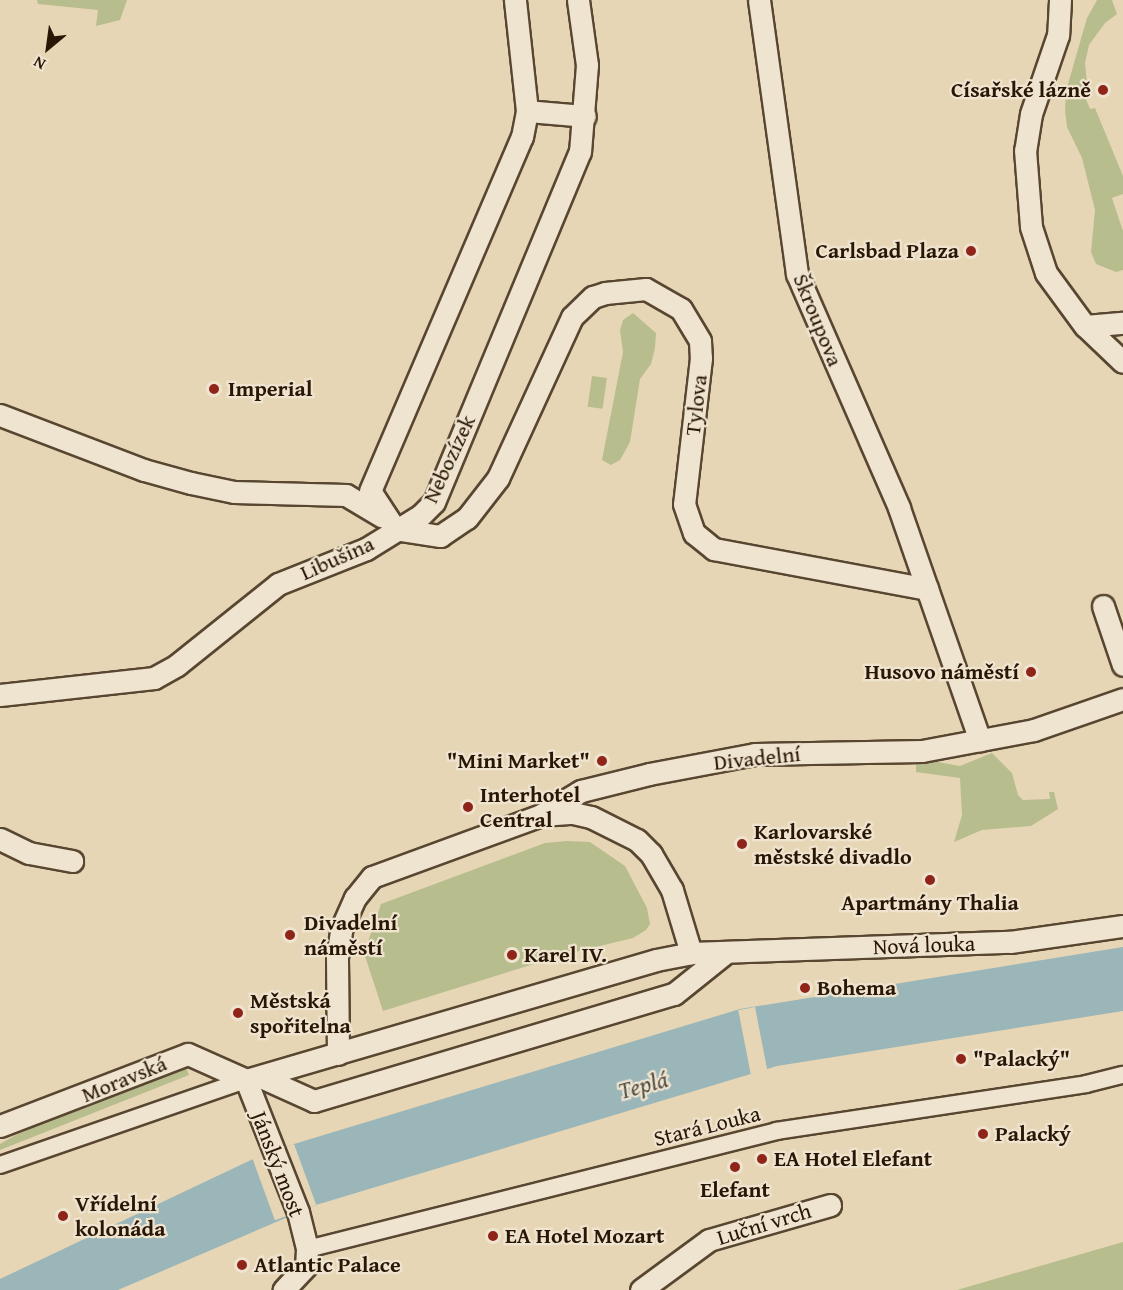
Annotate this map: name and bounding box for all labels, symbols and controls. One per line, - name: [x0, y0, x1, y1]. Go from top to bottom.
- north arrow: [18, 18, 78, 78]
- text: N: [29, 51, 50, 77]
- place label: Císařské lázně: [951, 77, 1091, 103]
- marker: Císařské lázně: [1096, 83, 1110, 97]
- place label: Carlsbad Plaza: [815, 238, 959, 264]
- marker: Carlsbad Plaza: [964, 244, 978, 258]
- street label: Škroupova: [788, 270, 848, 370]
- street label: Tylova: [679, 373, 713, 437]
- place label: Imperial: [228, 376, 313, 402]
- marker: Imperial: [205, 380, 223, 398]
- street label: Nebozízek: [417, 411, 481, 507]
- street label: Libušina: [296, 530, 378, 586]
- place label: Husovo náměstí: [864, 659, 1019, 685]
- marker: Husovo náměstí: [1024, 665, 1038, 679]
- street label: Divadelní: [712, 740, 802, 776]
- place label: "Mini Market": [447, 748, 590, 774]
- marker: "Mini Market": [595, 754, 609, 768]
- place label: Interhotel Central: [480, 781, 580, 832]
- marker: Interhotel Central: [461, 800, 475, 814]
- place label: Karlovarské městské divadlo: [754, 818, 912, 870]
- marker: Karlovarské městské divadlo: [735, 837, 749, 851]
- marker: Apartmány Thalia: [923, 873, 937, 887]
- place label: Apartmány Thalia: [841, 890, 1019, 916]
- place label: Divadelní náměstí: [304, 909, 397, 960]
- marker: Divadelní náměstí: [281, 926, 299, 944]
- street label: Nová louka: [872, 930, 976, 960]
- place label: Karel IV.: [524, 942, 607, 968]
- marker: Karel IV.: [505, 948, 519, 962]
- place label: Bohema: [817, 975, 896, 1001]
- marker: Bohema: [798, 981, 812, 995]
- place label: Městská spořitelna: [250, 987, 351, 1038]
- marker: Městská spořitelna: [231, 1006, 245, 1020]
- place label: "Palacký": [973, 1046, 1070, 1072]
- street label: Moravská: [78, 1050, 170, 1108]
- marker: "Palacký": [954, 1052, 968, 1066]
- water label: Teplá: [615, 1065, 671, 1105]
- street label: Stará Louka: [651, 1100, 763, 1152]
- street label: Jánský most: [246, 1107, 310, 1221]
- place label: Palacký: [995, 1121, 1071, 1147]
- marker: Palacký: [976, 1127, 990, 1141]
- place label: EA Hotel Elefant: [774, 1146, 932, 1172]
- marker: EA Hotel Elefant: [755, 1152, 769, 1166]
- marker: Elefant: [728, 1160, 742, 1174]
- place label: Elefant: [700, 1177, 770, 1203]
- place label: Vřídelní kolonáda: [75, 1190, 165, 1242]
- street label: Luční vrch: [714, 1197, 814, 1251]
- marker: Vřídelní kolonáda: [56, 1209, 70, 1223]
- place label: EA Hotel Mozart: [505, 1223, 664, 1249]
- marker: EA Hotel Mozart: [486, 1229, 500, 1243]
- place label: Atlantic Palace: [254, 1252, 401, 1278]
- marker: Atlantic Palace: [235, 1258, 249, 1272]

